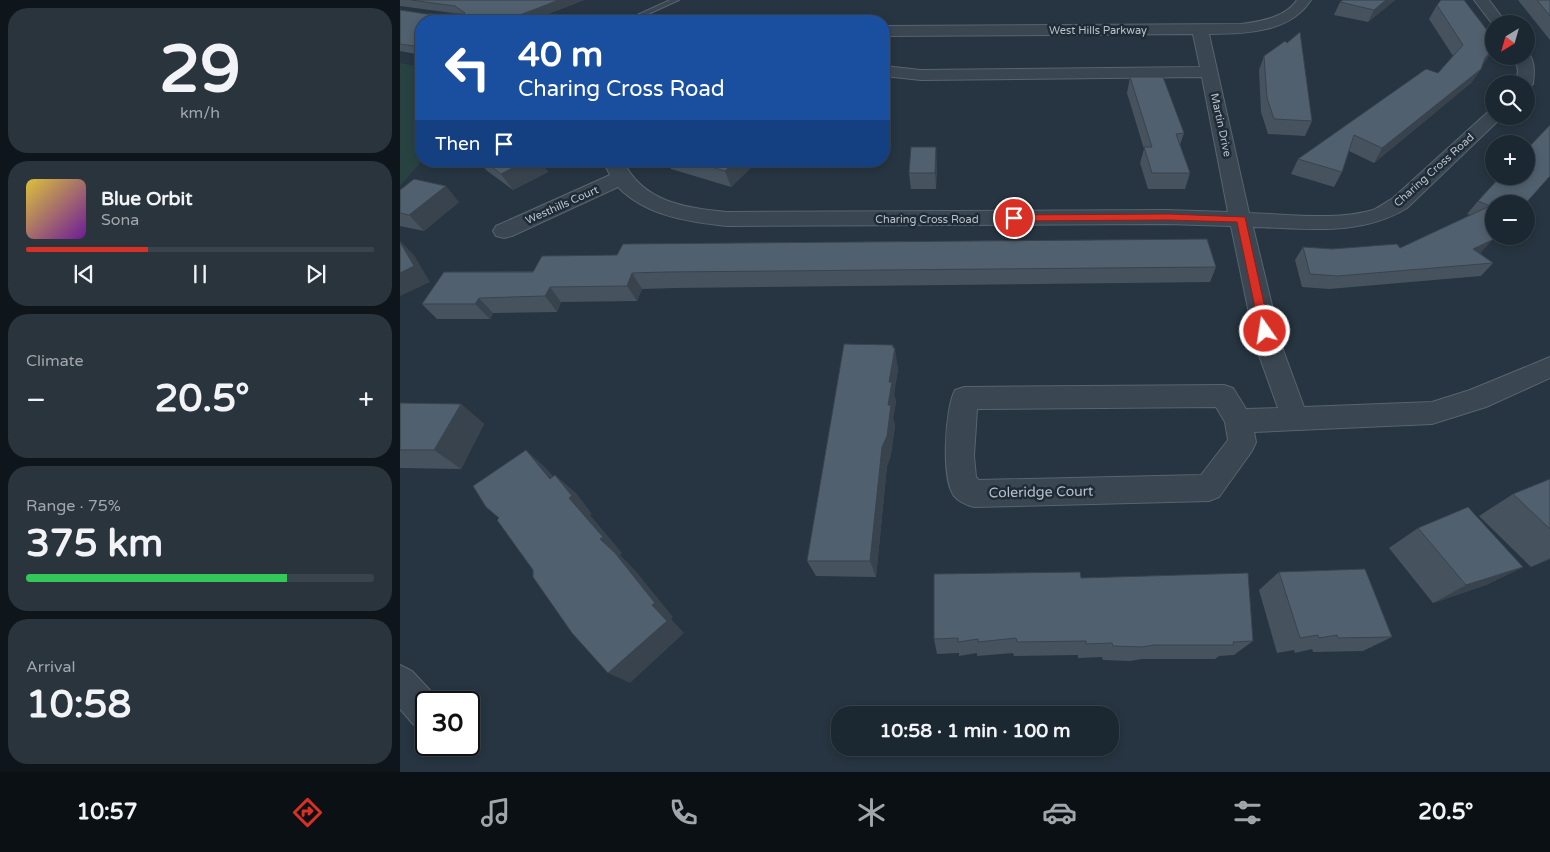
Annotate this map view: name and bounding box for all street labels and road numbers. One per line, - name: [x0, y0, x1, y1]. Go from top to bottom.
- street label: West Hills Parkway: [1049, 24, 1147, 37]
- street label: Martin Drive: [1208, 92, 1234, 158]
- street label: Charing Cross Road: [1391, 131, 1477, 209]
- street label: Westhills Court: [523, 183, 601, 227]
- street label: Charing Cross Road: [875, 213, 979, 226]
- street label: Coleridge Court: [988, 483, 1094, 501]

